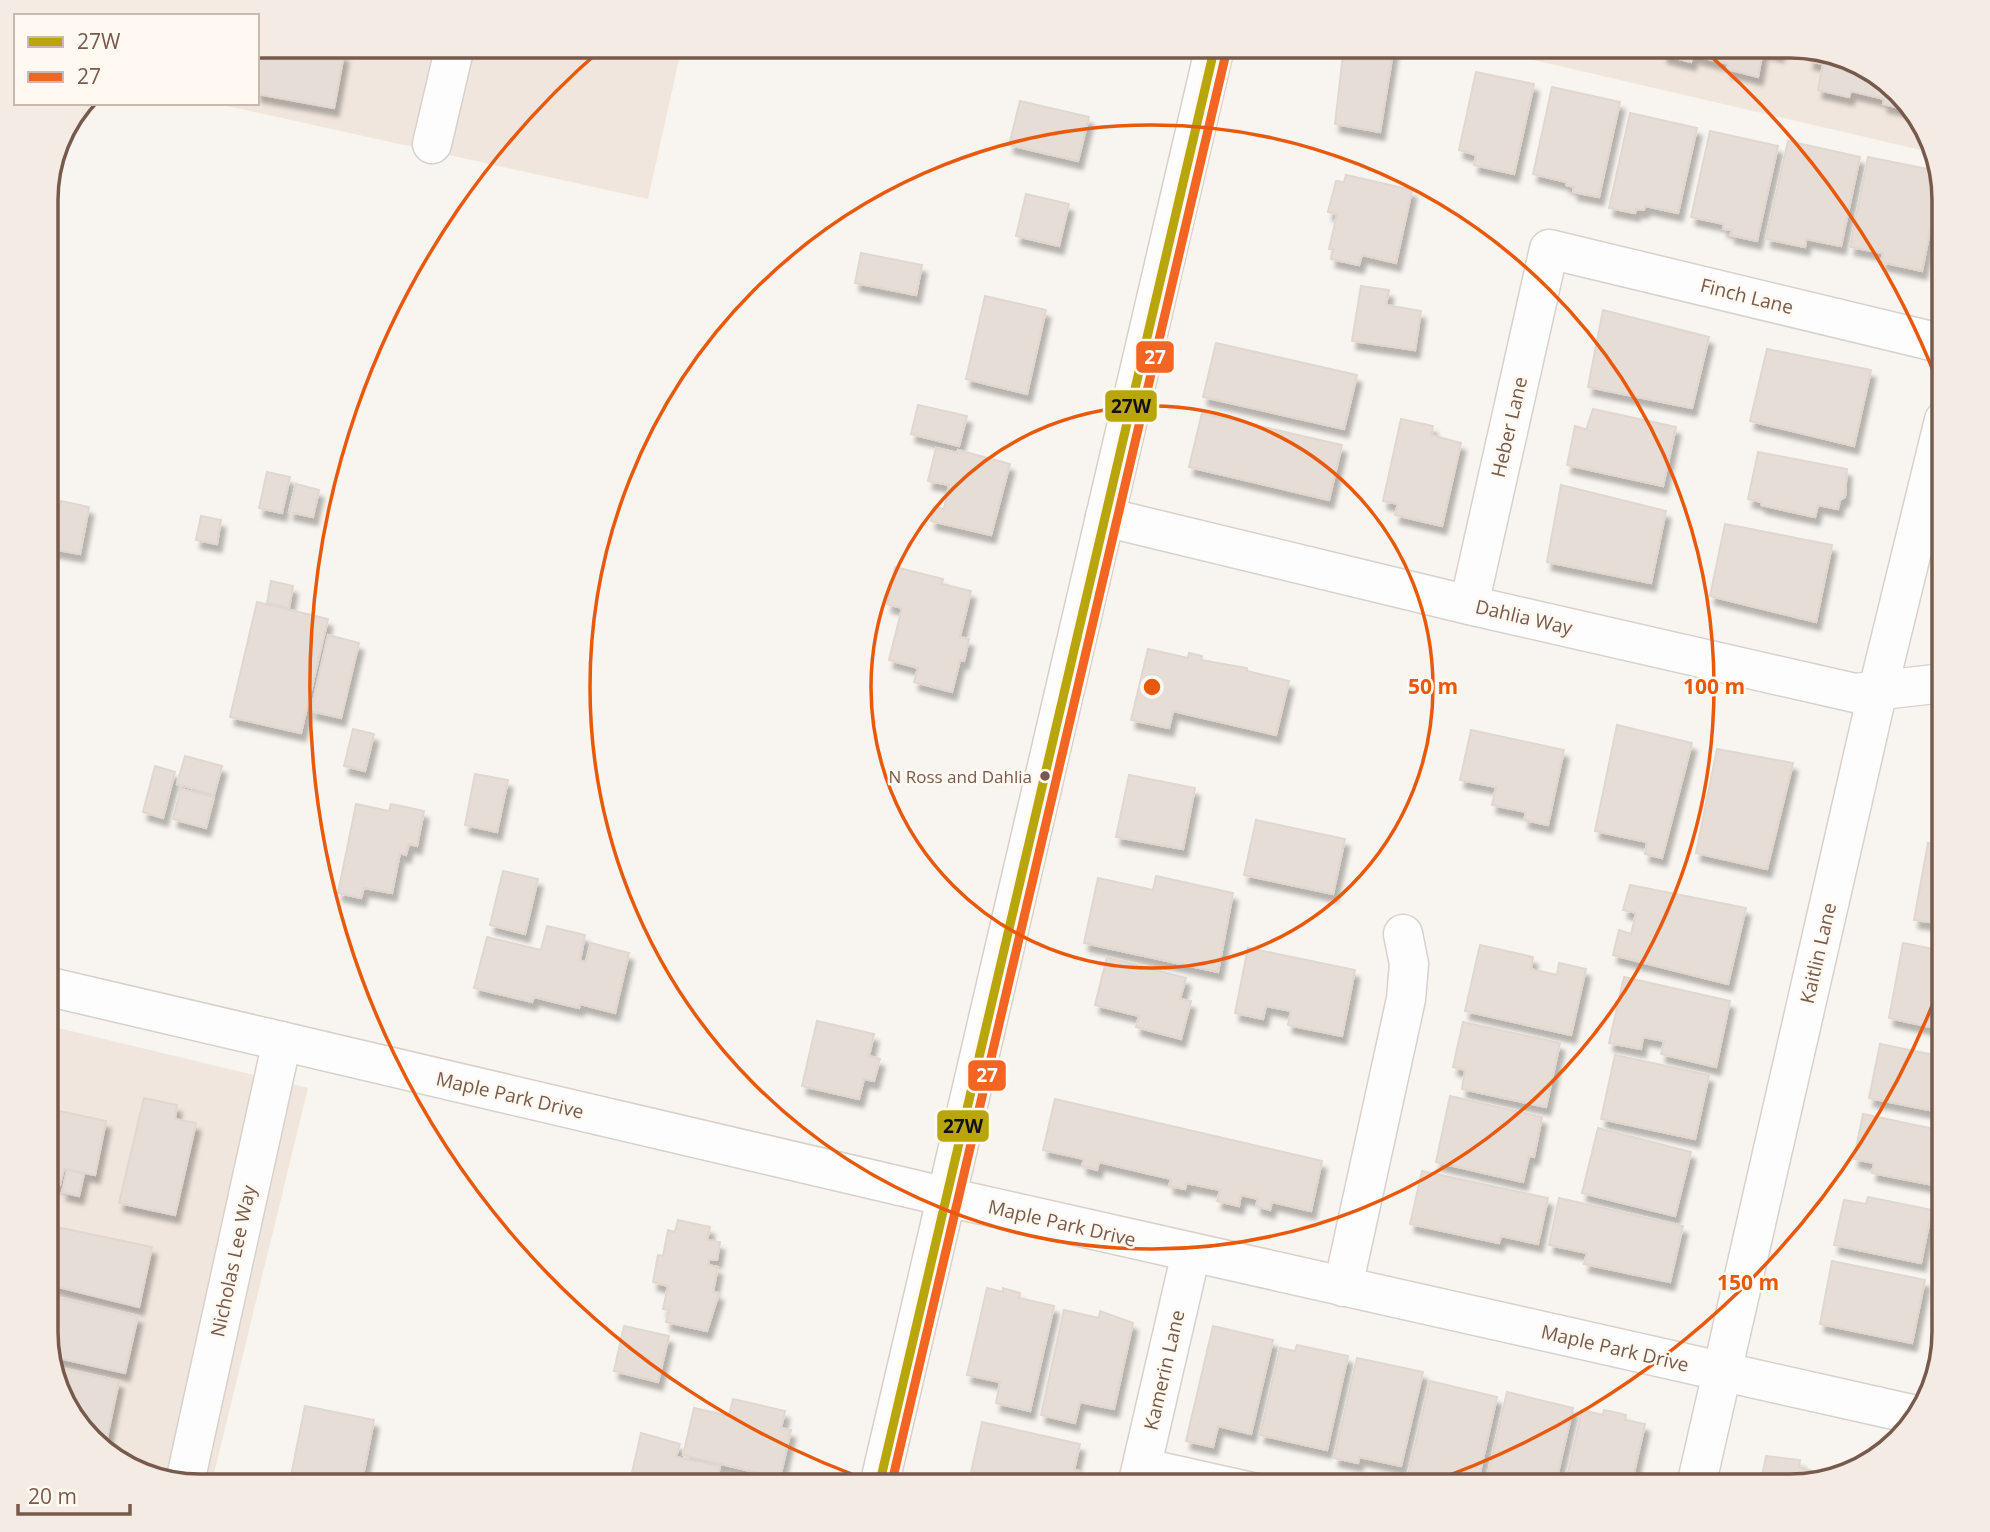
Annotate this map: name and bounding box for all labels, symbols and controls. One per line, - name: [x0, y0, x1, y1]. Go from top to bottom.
- legend: [14, 14, 259, 105]
- text: 27W: [77, 27, 121, 55]
- text: 27: [77, 62, 101, 90]
- street label: Finch Lane: [1698, 272, 1796, 320]
- line badge: 27: [1135, 340, 1175, 374]
- text: 27: [1144, 344, 1166, 370]
- street label: Heber Lane: [1485, 374, 1533, 480]
- line badge: 27W: [1104, 389, 1158, 423]
- text: 27W: [1111, 393, 1152, 419]
- street label: Dahlia Way: [1473, 593, 1575, 641]
- text: 50 m: [1408, 672, 1458, 700]
- text: 100 m: [1683, 672, 1745, 700]
- centre of rings: [1140, 675, 1164, 699]
- place label: N Ross and Dahlia: [889, 765, 1032, 788]
- marker: N Ross and Dahlia: [1038, 769, 1052, 783]
- street label: Kaitlin Lane: [1794, 900, 1842, 1006]
- line badge: 27: [967, 1059, 1007, 1092]
- text: 27: [976, 1062, 998, 1088]
- street label: Maple Park Drive: [434, 1065, 586, 1125]
- line badge: 27W: [936, 1109, 990, 1143]
- text: 27W: [943, 1113, 984, 1139]
- street label: Nicholas Lee Way: [204, 1182, 262, 1339]
- street label: Maple Park Drive: [986, 1193, 1138, 1253]
- text: 150 m: [1717, 1268, 1779, 1296]
- street label: Kamerin Lane: [1138, 1307, 1190, 1433]
- street label: Maple Park Drive: [1539, 1318, 1691, 1378]
- scale bar: [18, 1472, 130, 1516]
- text: 20 m: [28, 1482, 77, 1510]

